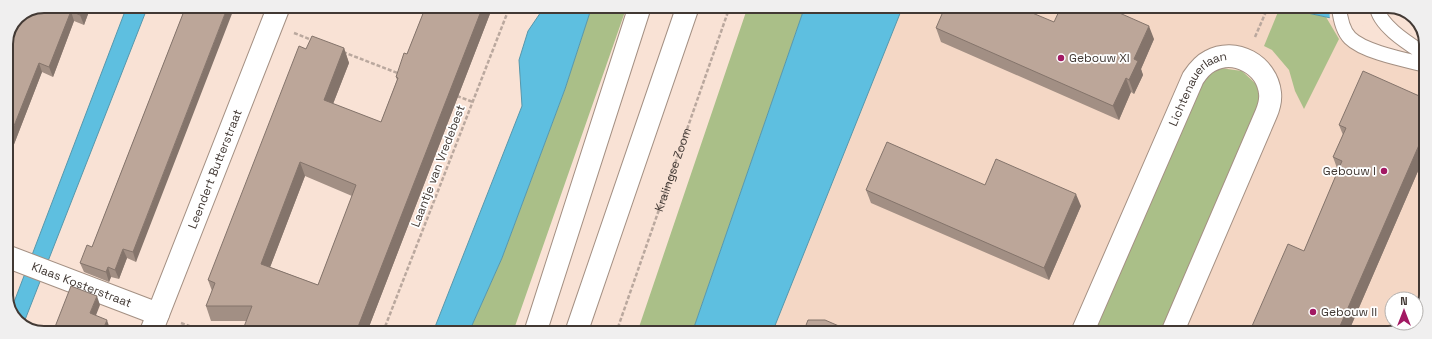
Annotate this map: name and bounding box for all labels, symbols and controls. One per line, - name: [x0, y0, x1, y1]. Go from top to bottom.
- street label: Lichtenauerlaan: [1165, 48, 1228, 129]
- place label: Gebouw XI: [1069, 50, 1130, 66]
- marker: Gebouw XI: [1056, 53, 1066, 63]
- street label: Laantje van Vredebest: [407, 103, 469, 229]
- street label: Leendert Butterstraat: [184, 107, 246, 231]
- street label: Kralingse Zoom: [651, 125, 695, 214]
- place label: Gebouw I: [1323, 163, 1376, 179]
- marker: Gebouw I: [1379, 166, 1389, 176]
- street label: Klaas Kosterstraat: [29, 259, 134, 311]
- north arrow: [1384, 291, 1424, 331]
- text: N: [1400, 294, 1408, 308]
- place label: Gebouw II: [1321, 304, 1377, 320]
- marker: Gebouw II: [1308, 307, 1318, 317]

